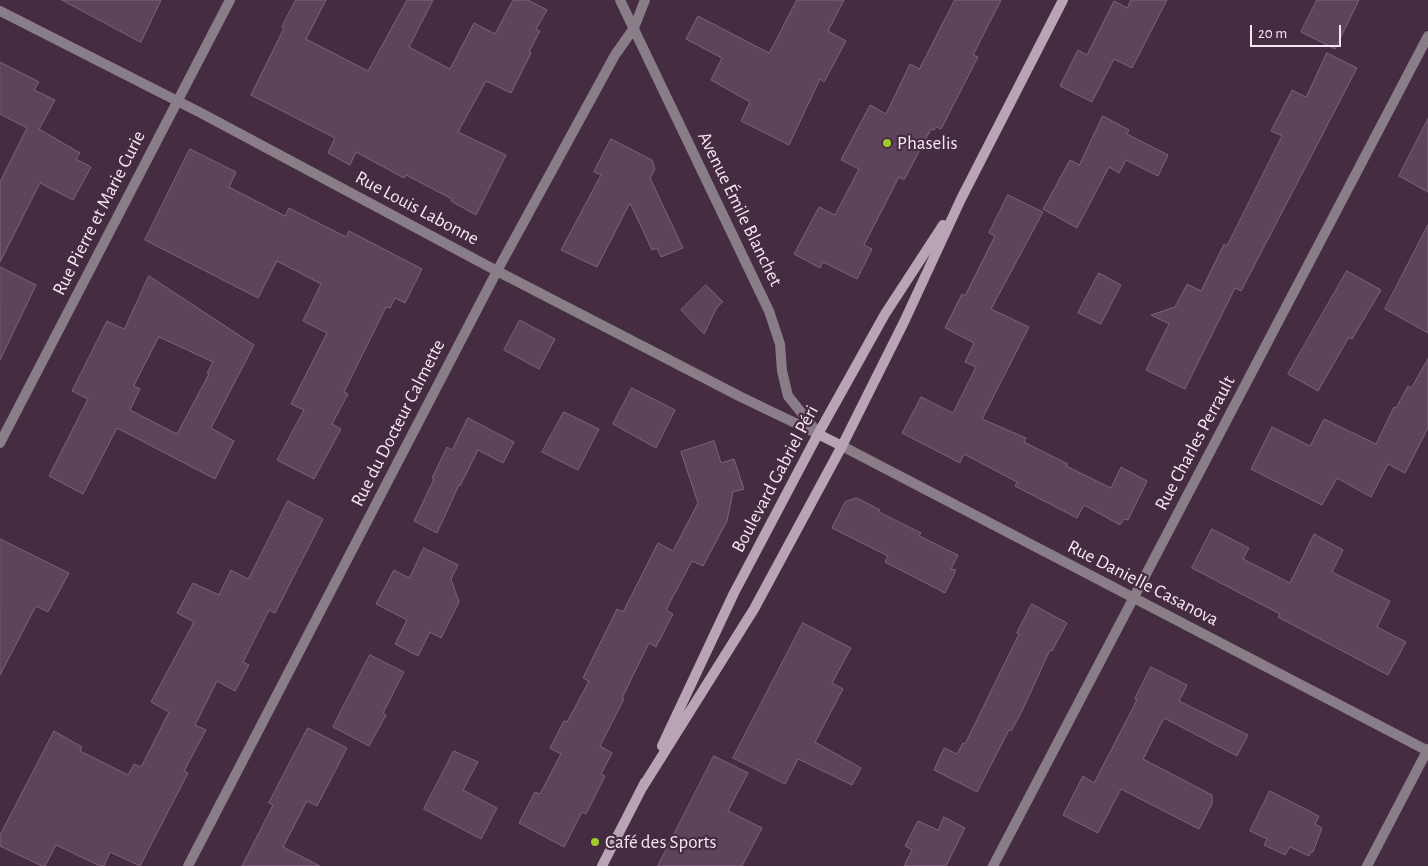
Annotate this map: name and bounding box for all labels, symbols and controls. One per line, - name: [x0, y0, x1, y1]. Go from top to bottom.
- scale bar: [1253, 15, 1344, 47]
- text: 20 m: [1258, 26, 1287, 41]
- street label: Rue Pierre et Marie Curie: [48, 127, 150, 299]
- street label: Avenue Émile Blanchet: [693, 128, 787, 290]
- place label: Phaselis: [897, 132, 958, 154]
- marker: Phaselis: [881, 137, 893, 149]
- street label: Rue Louis Labonne: [351, 166, 483, 250]
- street label: Rue du Docteur Calmette: [346, 336, 450, 510]
- street label: Rue Charles Perrault: [1150, 372, 1240, 514]
- street label: Boulevard Gabriel Péri: [727, 402, 823, 556]
- street label: Rue Danielle Casanova: [1064, 535, 1222, 631]
- place label: Café des Sports: [605, 831, 717, 853]
- marker: Café des Sports: [589, 836, 601, 848]

